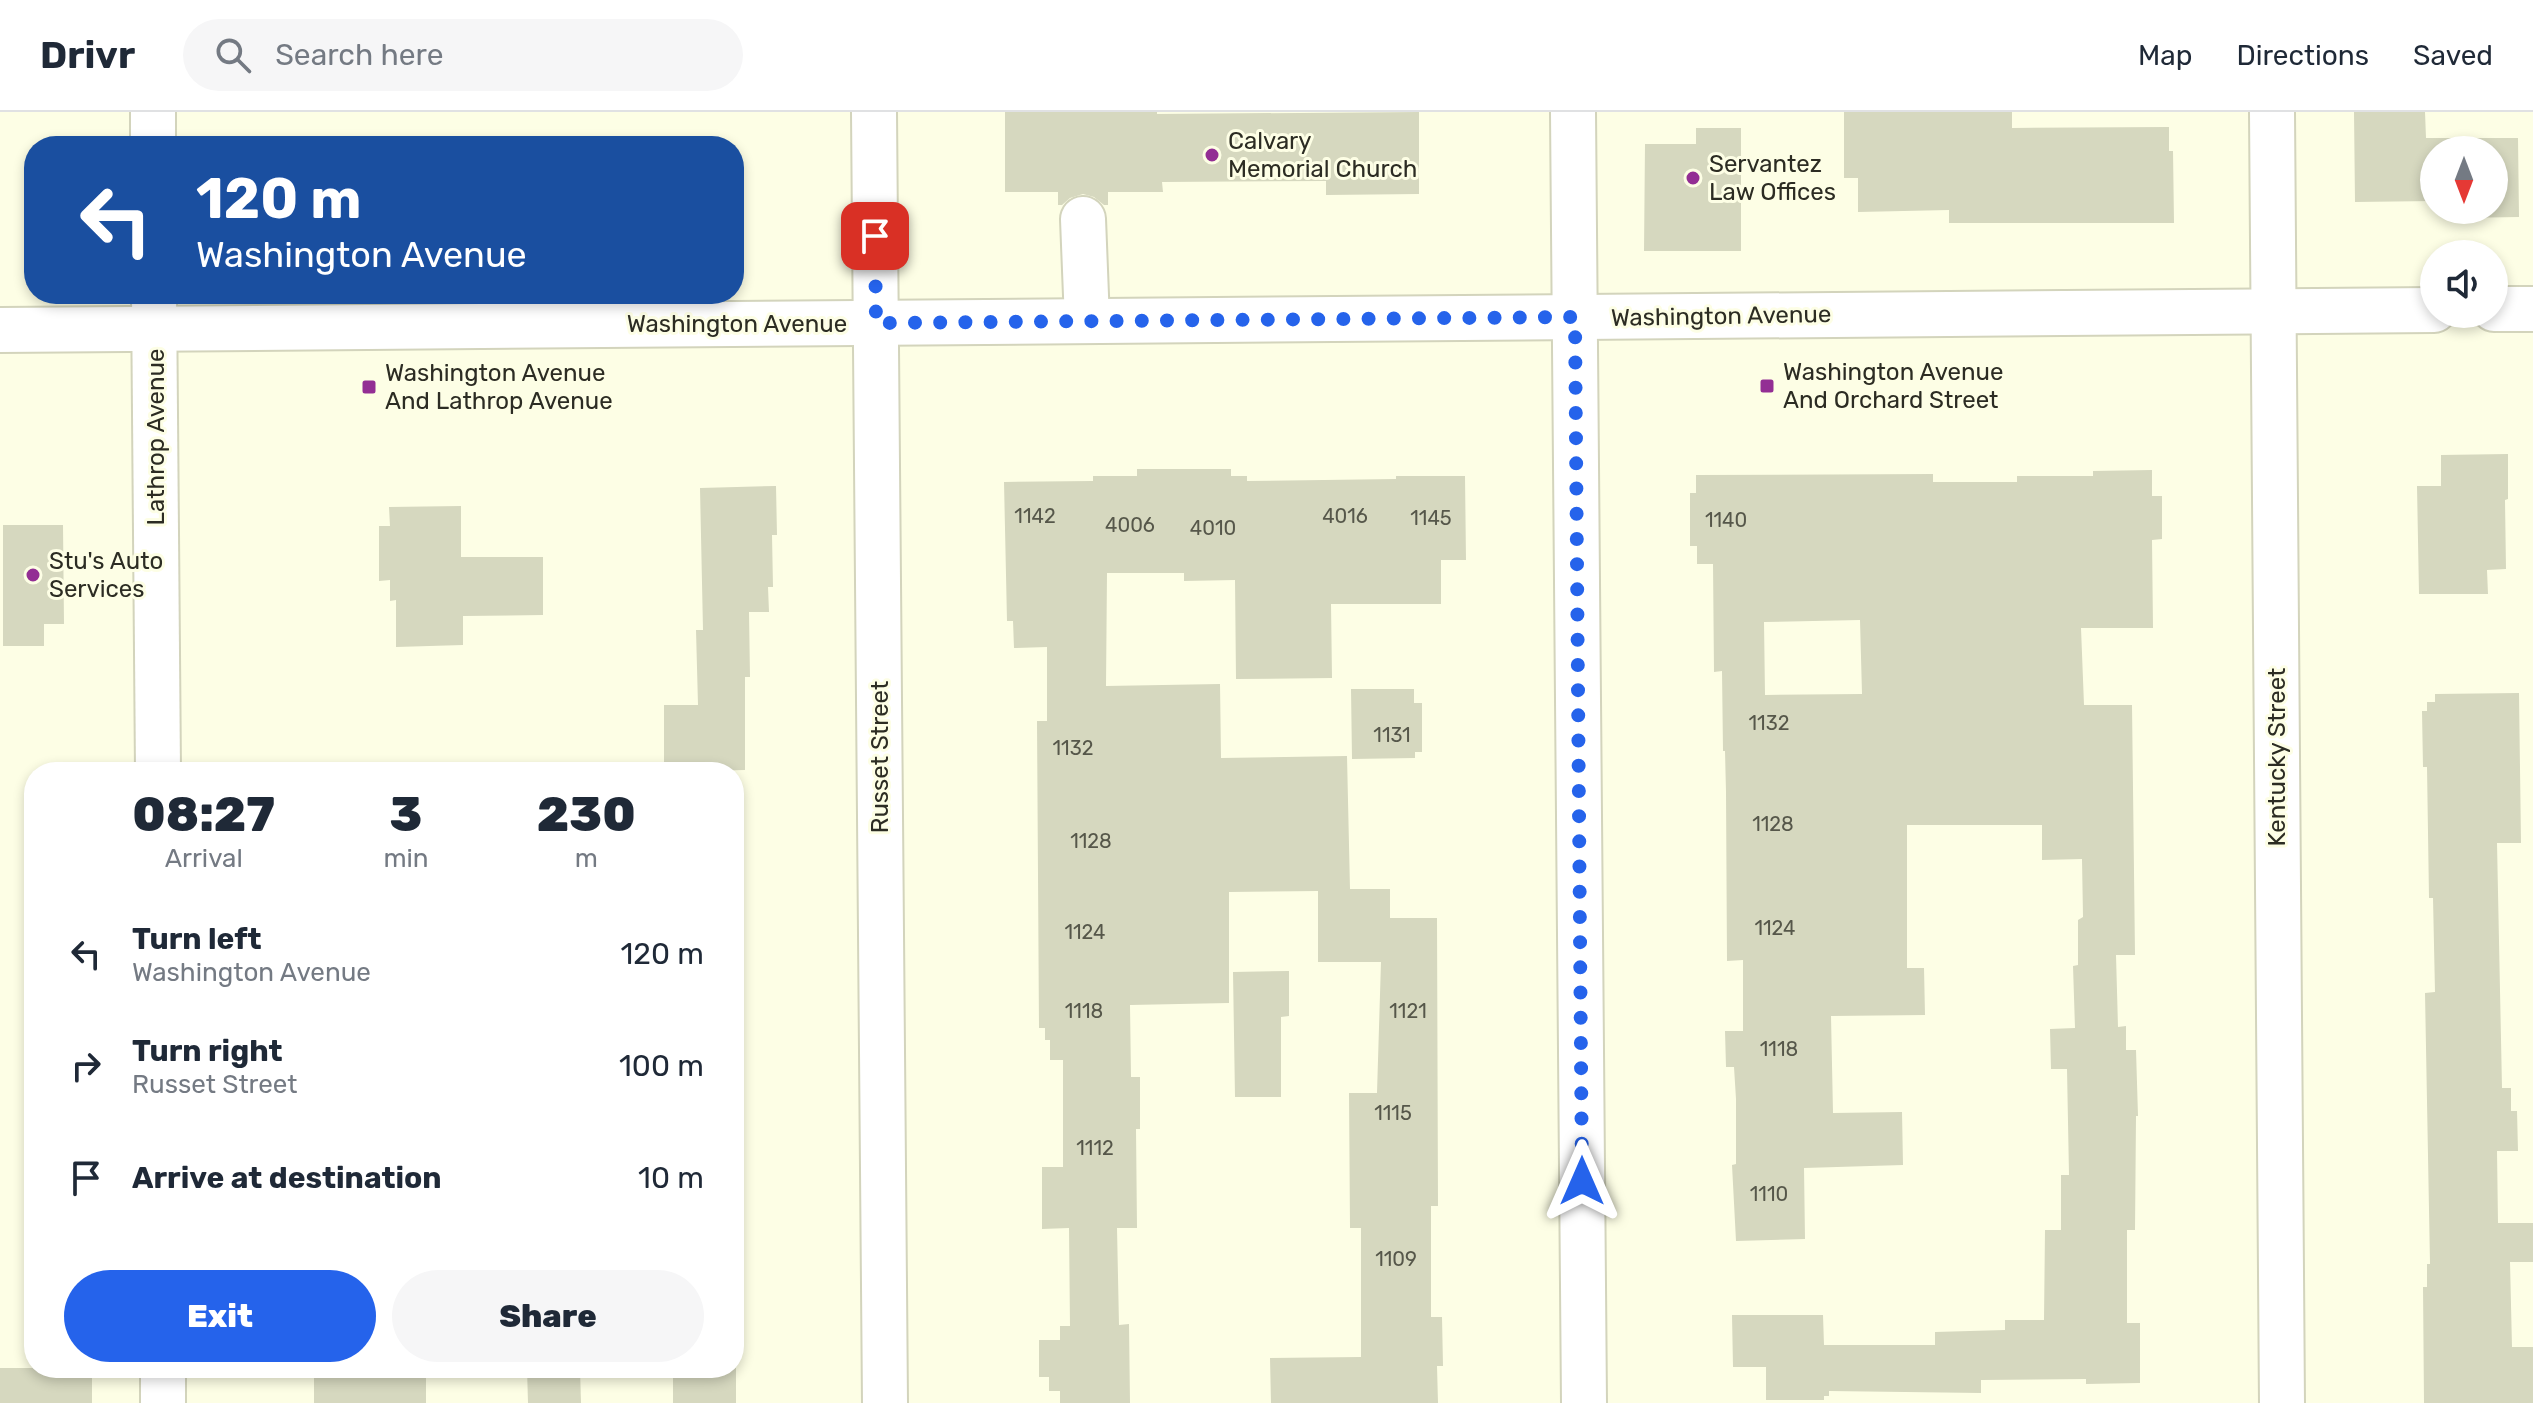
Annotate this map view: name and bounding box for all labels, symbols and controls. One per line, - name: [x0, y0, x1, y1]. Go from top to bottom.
- search box: [183, 19, 743, 91]
- text: Drivr: [40, 32, 135, 78]
- icon: search: [211, 33, 255, 77]
- text: Search here: [275, 37, 444, 73]
- text: Map: [2138, 39, 2192, 72]
- text: Directions: [2236, 39, 2369, 72]
- text: Saved: [2413, 39, 2493, 72]
- place label: Calvary Memorial Church: [1228, 127, 1417, 183]
- north arrow: [2420, 136, 2508, 224]
- map controls: [2420, 136, 2508, 328]
- marker: Calvary Memorial Church: [1203, 146, 1221, 164]
- place label: Servantez Law Offices: [1709, 150, 1836, 206]
- text: 120 m: [196, 166, 362, 232]
- icon: left: [64, 168, 168, 272]
- marker: Servantez Law Offices: [1684, 169, 1702, 187]
- pin: [841, 202, 909, 270]
- icon: arrive: [853, 214, 897, 258]
- text: Washington Avenue: [196, 233, 527, 276]
- button: sound: [2420, 240, 2508, 328]
- street label: Washington Avenue: [1611, 300, 1831, 332]
- street label: Washington Avenue: [627, 310, 847, 338]
- street label: Lathrop Avenue: [142, 349, 170, 525]
- place label: Washington Avenue And Orchard Street: [1783, 358, 2004, 414]
- place label: Washington Avenue And Lathrop Avenue: [385, 359, 613, 415]
- marker: Washington Avenue And Orchard Street: [1758, 377, 1776, 395]
- marker: Washington Avenue And Lathrop Avenue: [360, 378, 378, 396]
- house number: 1142: [1014, 504, 1056, 528]
- house number: 4016: [1322, 504, 1368, 528]
- house number: 1145: [1410, 506, 1452, 530]
- house number: 1140: [1705, 508, 1747, 532]
- house number: 4006: [1105, 513, 1155, 537]
- house number: 4010: [1190, 516, 1236, 540]
- place label: Stu's Auto Services: [49, 547, 163, 603]
- marker: Stu's Auto Services: [24, 566, 42, 584]
- street label: Kentucky Street: [2263, 668, 2291, 846]
- street label: Russet Street: [866, 681, 894, 833]
- house number: 1132: [1749, 711, 1789, 735]
- house number: 1131: [1373, 723, 1411, 747]
- house number: 1132: [1053, 736, 1093, 760]
- text: 08:27: [132, 786, 275, 843]
- text: 3: [390, 786, 422, 843]
- text: 230: [537, 786, 636, 843]
- house number: 1128: [1752, 812, 1794, 836]
- house number: 1128: [1070, 829, 1112, 853]
- text: Arrival: [165, 843, 243, 874]
- text: min: [383, 843, 429, 874]
- text: m: [575, 843, 598, 874]
- house number: 1124: [1754, 916, 1796, 940]
- house number: 1124: [1064, 920, 1106, 944]
- text: Turn left: [132, 921, 262, 957]
- icon: left: [64, 932, 108, 976]
- text: 120 m: [620, 936, 704, 972]
- text: Washington Avenue: [132, 957, 371, 988]
- house number: 1118: [1065, 999, 1103, 1023]
- house number: 1121: [1389, 999, 1427, 1023]
- text: Turn right: [132, 1033, 283, 1069]
- house number: 1118: [1760, 1037, 1798, 1061]
- icon: right: [64, 1044, 108, 1088]
- text: 100 m: [619, 1048, 704, 1084]
- text: Russet Street: [132, 1069, 297, 1100]
- house number: 1115: [1374, 1101, 1412, 1125]
- house number: 1112: [1076, 1136, 1114, 1160]
- position arrow: [1540, 1139, 1624, 1223]
- icon: arrive: [64, 1156, 108, 1200]
- text: Arrive at destination: [132, 1160, 442, 1196]
- text: 10 m: [638, 1160, 704, 1196]
- house number: 1110: [1750, 1182, 1788, 1206]
- house number: 1109: [1375, 1247, 1417, 1271]
- button: Exit: [64, 1270, 376, 1362]
- button: Share: [392, 1270, 704, 1362]

